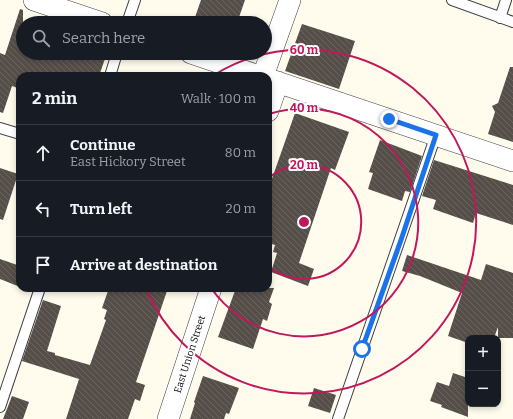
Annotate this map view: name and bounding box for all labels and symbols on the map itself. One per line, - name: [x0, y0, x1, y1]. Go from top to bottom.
- text: 60 m: [290, 43, 319, 57]
- text: 40 m: [290, 101, 319, 115]
- route end: [380, 110, 398, 128]
- text: 20 m: [290, 158, 319, 172]
- centre of rings: [297, 215, 311, 229]
- street label: East Union Street: [172, 314, 208, 395]
- route start: [353, 340, 371, 358]

